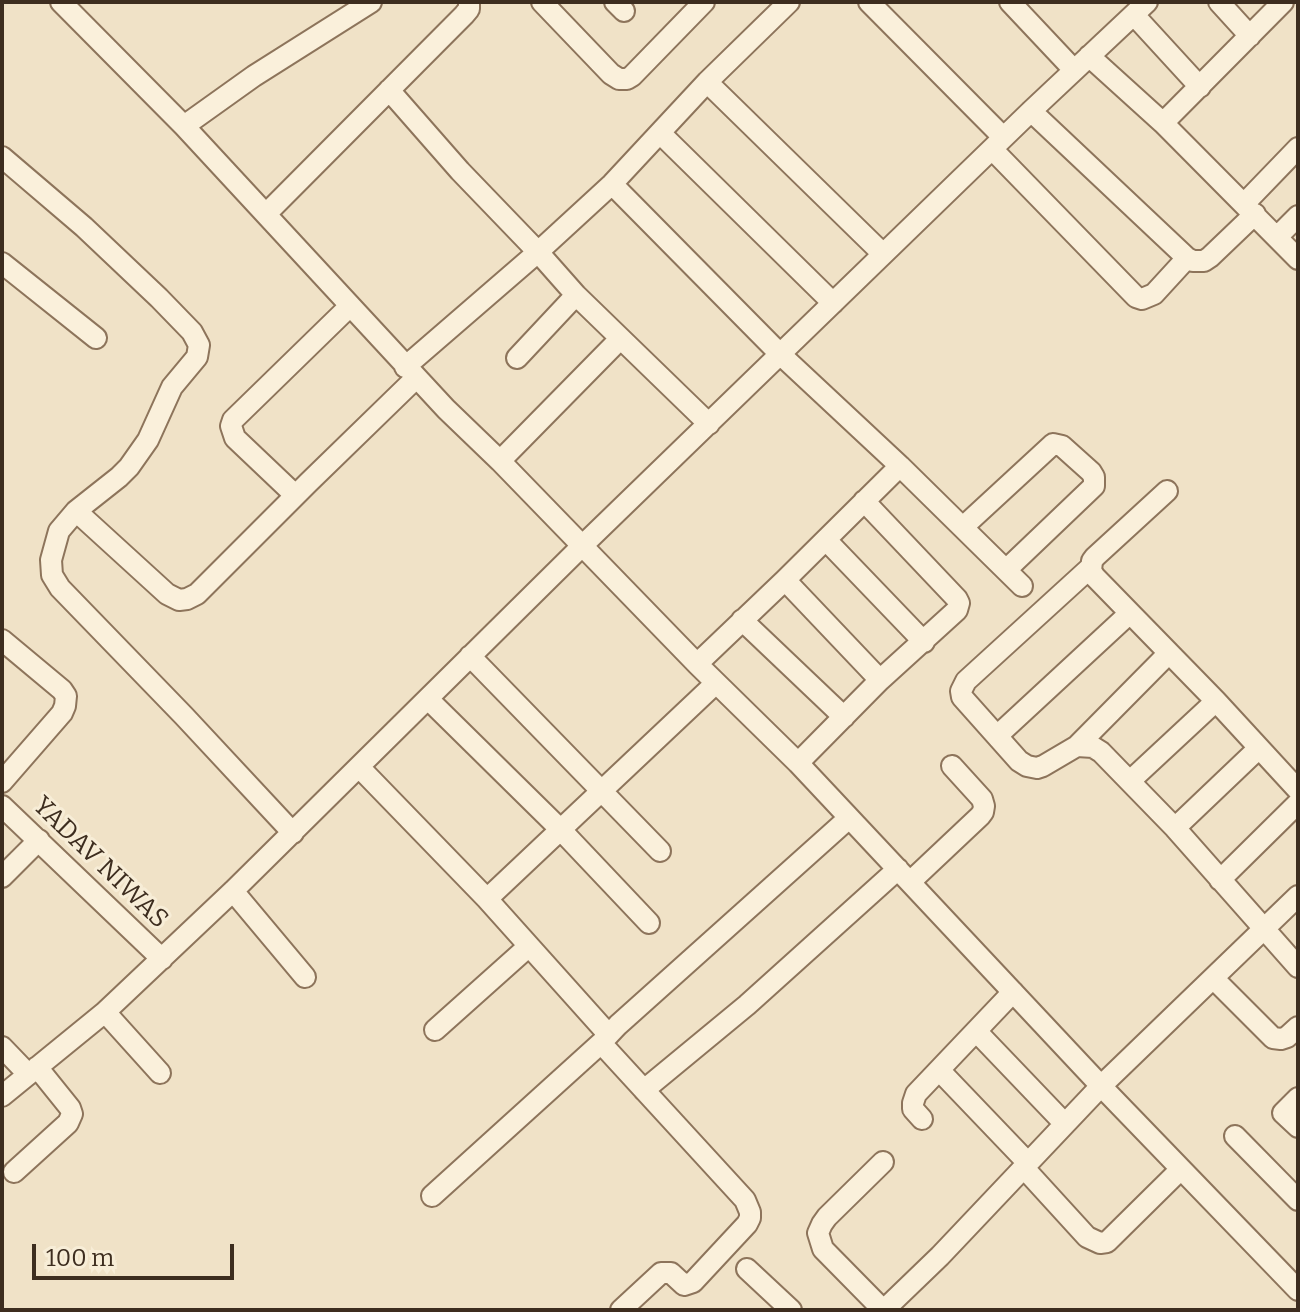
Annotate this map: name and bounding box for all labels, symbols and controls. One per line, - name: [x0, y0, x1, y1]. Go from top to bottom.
- street label: YADAV NIWAS: [26, 791, 174, 935]
- scale bar: [36, 1228, 238, 1278]
- text: 100 m: [46, 1244, 114, 1272]

